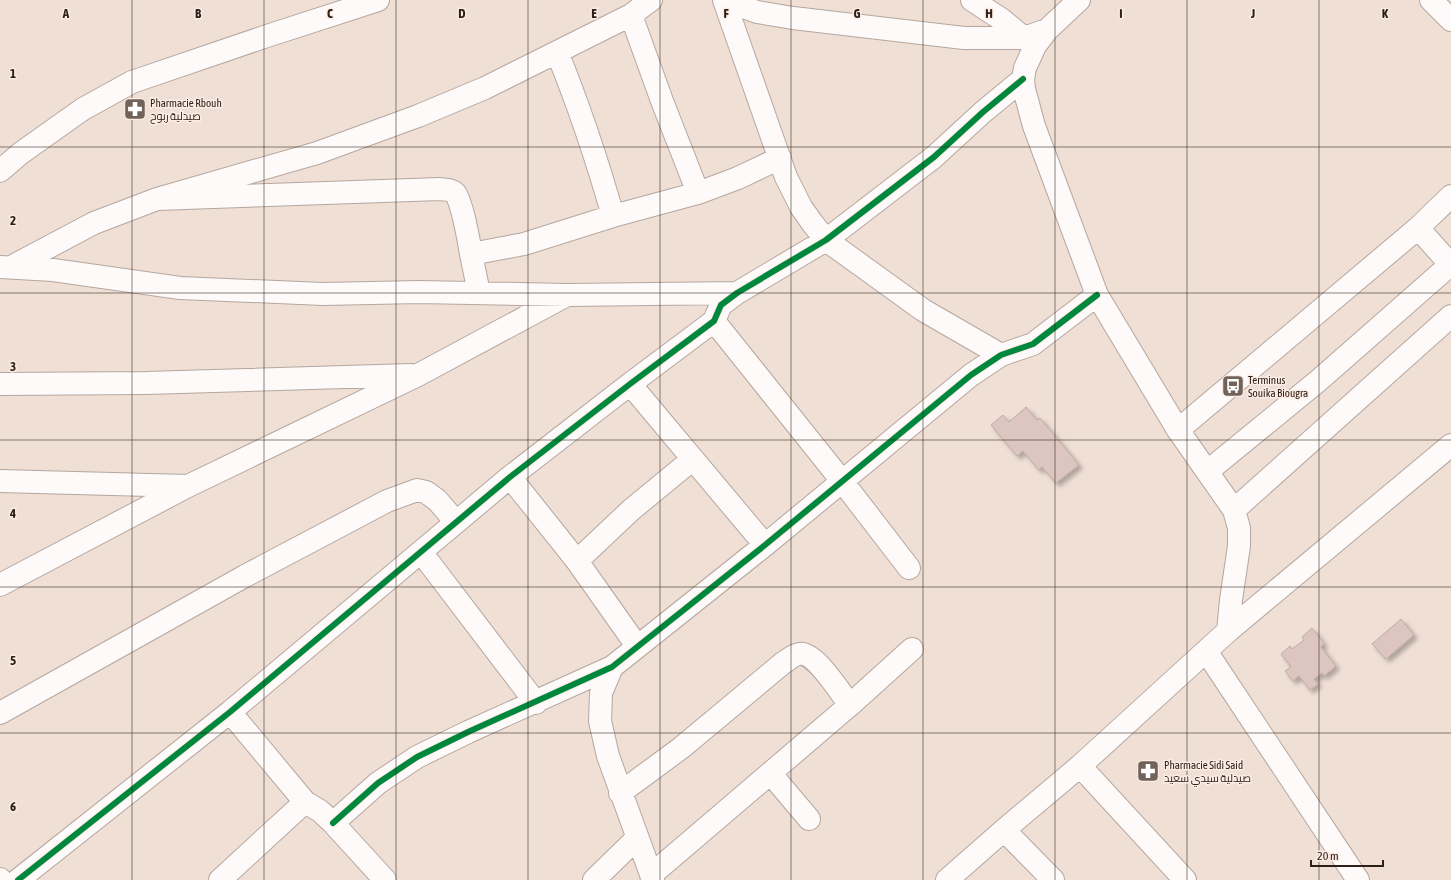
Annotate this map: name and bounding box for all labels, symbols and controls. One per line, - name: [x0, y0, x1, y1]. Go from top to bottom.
- text: A: [62, 6, 70, 21]
- text: B: [195, 6, 202, 21]
- text: C: [327, 6, 333, 21]
- text: D: [458, 6, 466, 21]
- text: E: [591, 6, 597, 21]
- text: F: [723, 6, 729, 21]
- text: G: [854, 6, 861, 21]
- text: H: [985, 6, 993, 21]
- text: I: [1119, 6, 1123, 21]
- text: J: [1250, 6, 1255, 21]
- text: K: [1382, 6, 1389, 21]
- text: 1: [10, 66, 16, 81]
- pharmacy icon: Pharmacie Rbouh صيدلية ربوح: [122, 96, 148, 122]
- place label: Pharmacie Rbouh صيدلية ربوح: [150, 97, 222, 124]
- text: 2: [10, 213, 16, 228]
- text: 3: [10, 359, 16, 374]
- bus stop icon: Terminus Souika Biougra: [1220, 373, 1246, 399]
- place label: Terminus Souika Biougra: [1248, 374, 1308, 399]
- text: 4: [9, 506, 16, 521]
- text: 5: [10, 653, 16, 668]
- pharmacy icon: Pharmacie Sidi Said صيدلية سيدي سعيد: [1135, 758, 1161, 784]
- place label: Pharmacie Sidi Said صيدلية سيدي سعيد: [1164, 759, 1251, 787]
- text: 6: [10, 799, 16, 814]
- scale bar: [1311, 842, 1383, 868]
- text: 20 m: [1317, 849, 1339, 863]

